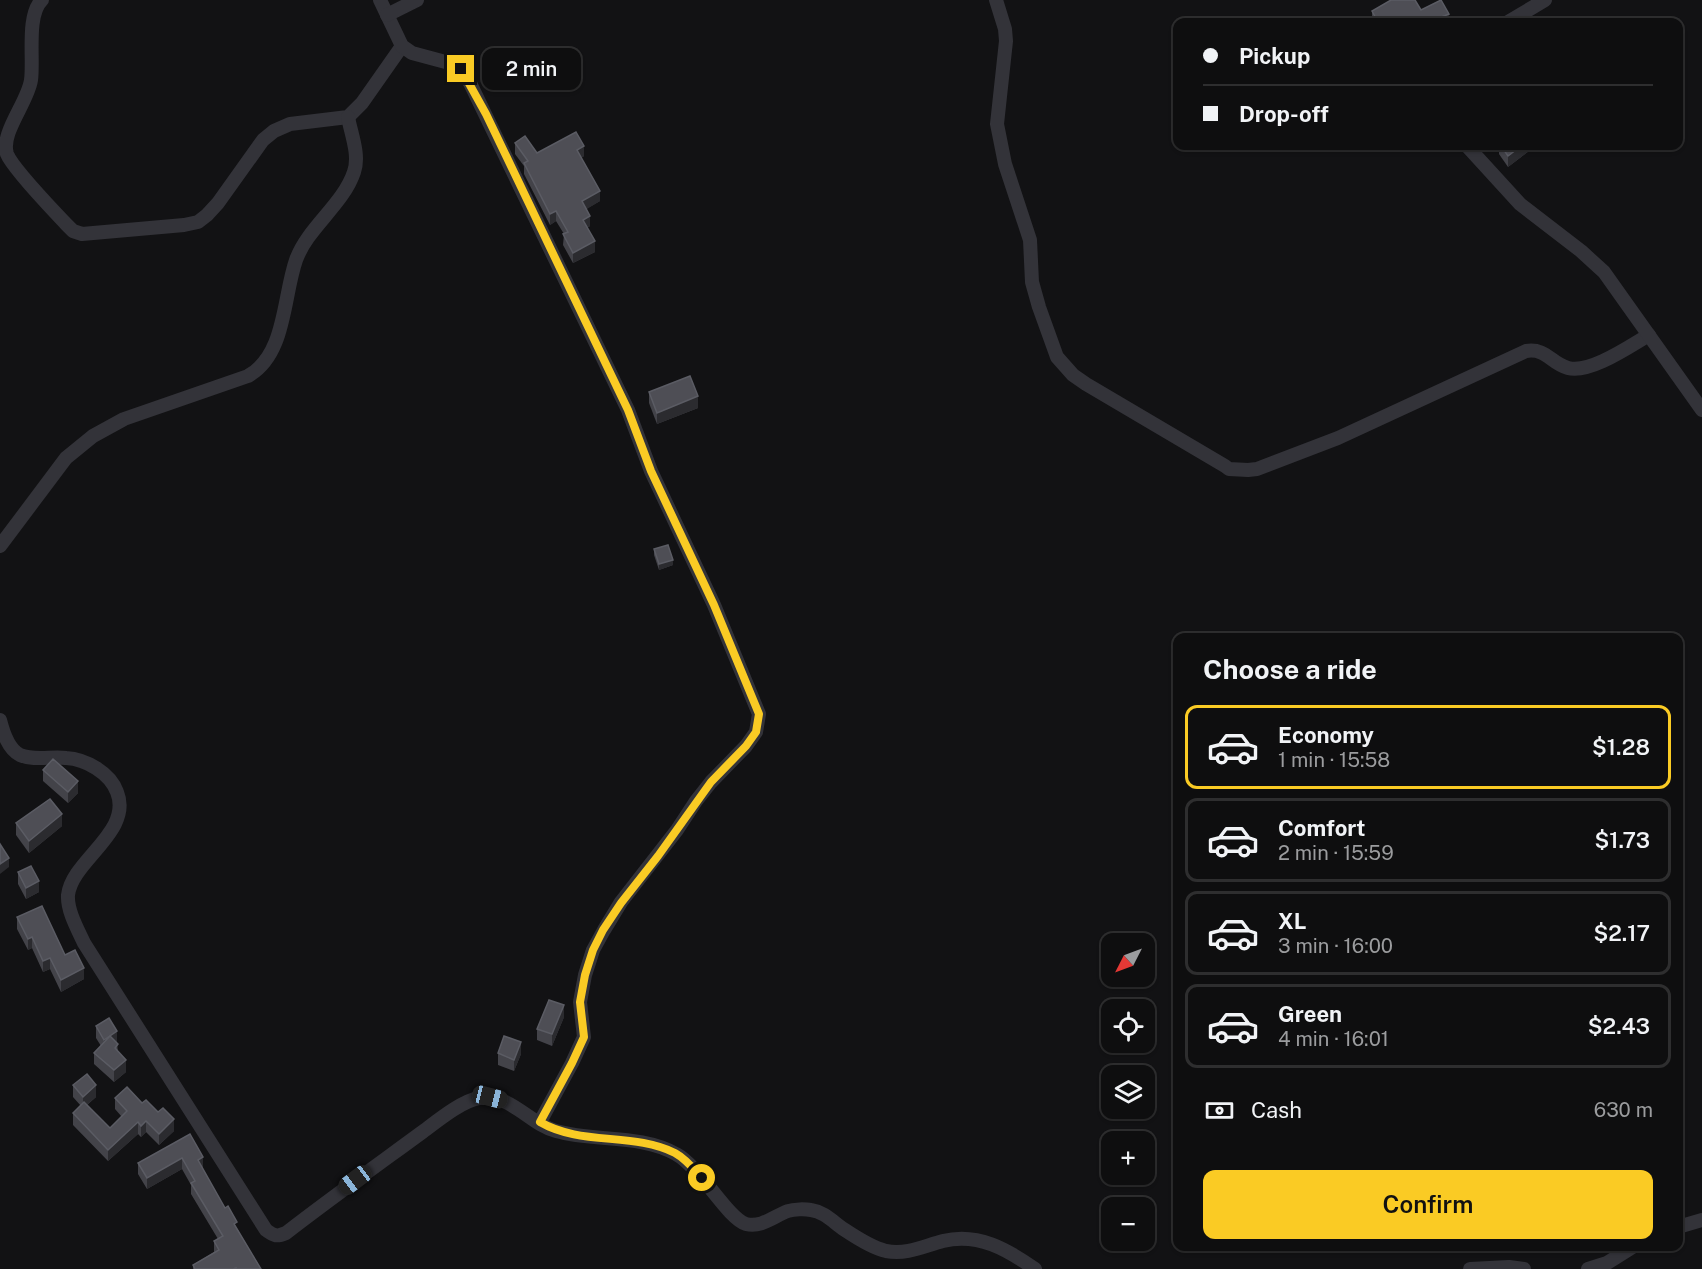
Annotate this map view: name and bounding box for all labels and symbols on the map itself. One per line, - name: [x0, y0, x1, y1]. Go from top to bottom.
- callout: 2 min: [482, 48, 581, 90]
- route end: [447, 55, 474, 82]
- north arrow: [1101, 933, 1155, 987]
- car: [470, 1084, 510, 1110]
- car: [335, 1162, 375, 1198]
- route start: [688, 1164, 715, 1191]

